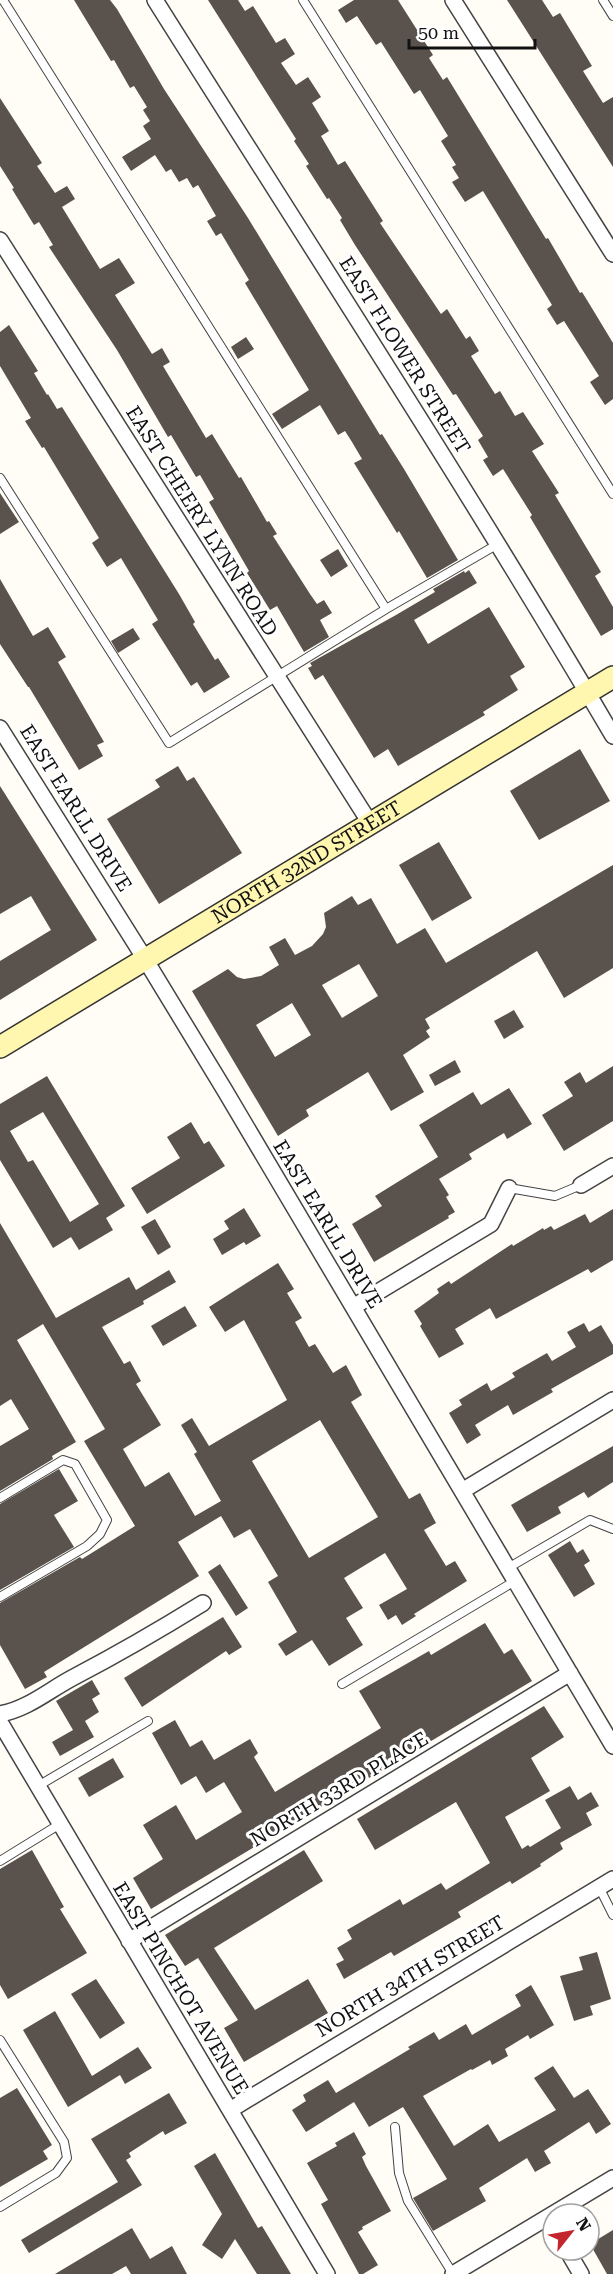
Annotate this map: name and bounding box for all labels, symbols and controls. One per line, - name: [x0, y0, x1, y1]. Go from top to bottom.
- scale bar: [409, 12, 535, 50]
- text: 50 m: [418, 22, 459, 43]
- street label: EAST FLOWER STREET: [334, 252, 476, 458]
- street label: EAST CHEERY LYNN ROAD: [121, 401, 283, 641]
- street label: EAST EARLL DRIVE: [15, 720, 137, 896]
- street label: NORTH 32ND STREET: [207, 795, 406, 929]
- street label: EAST EARLL DRIVE: [268, 1136, 388, 1312]
- street label: NORTH 33RD PLACE: [246, 1726, 432, 1852]
- street label: EAST PINCHOT AVENUE: [108, 1877, 254, 2099]
- street label: NORTH 34TH STREET: [311, 1910, 509, 2042]
- north arrow: [541, 2202, 601, 2262]
- text: N: [572, 2214, 595, 2235]

